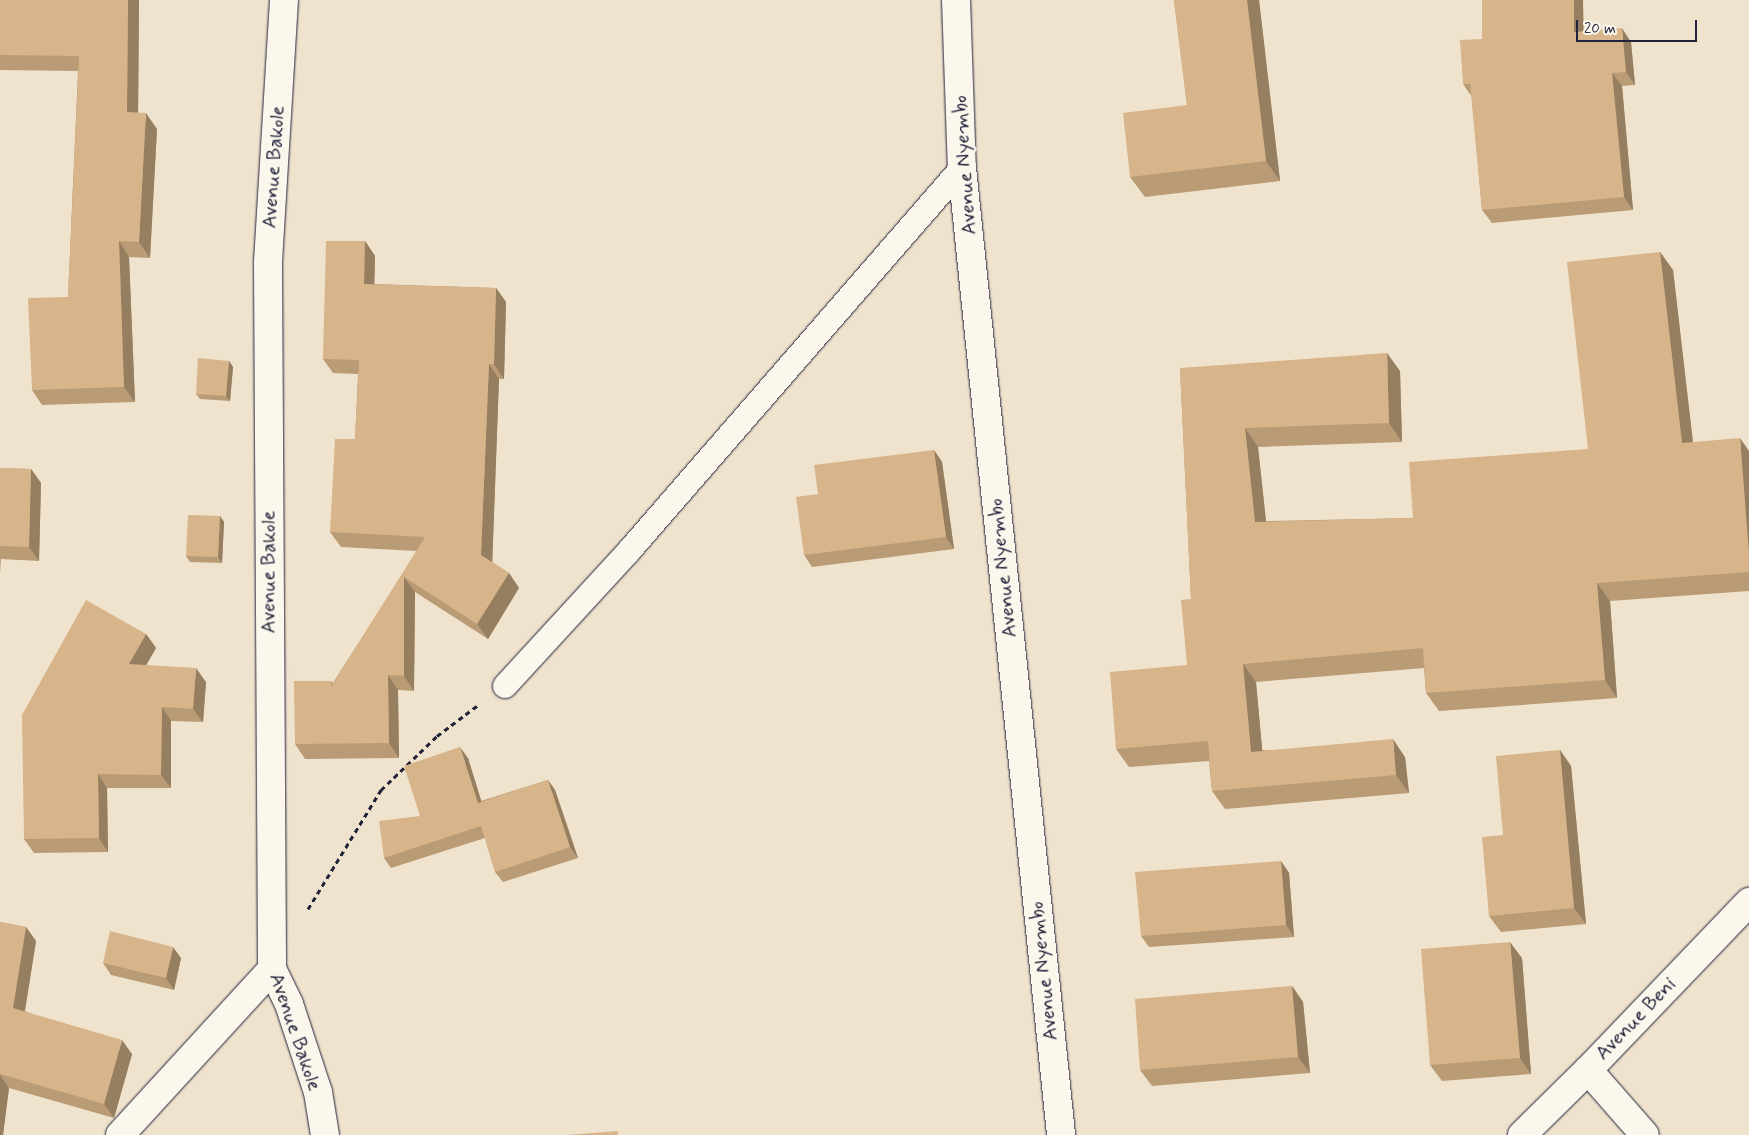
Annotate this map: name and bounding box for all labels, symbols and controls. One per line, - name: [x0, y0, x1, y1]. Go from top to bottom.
- scale bar: [1579, 10, 1700, 42]
- text: 20 m: [1584, 19, 1616, 39]
- street label: Avenue Nyembo: [948, 94, 982, 236]
- street label: Avenue Bakole: [258, 105, 290, 229]
- street label: Avenue Nyembo: [984, 497, 1022, 639]
- street label: Avenue Bakole: [257, 510, 281, 634]
- street label: Avenue Nyembo: [1025, 900, 1063, 1042]
- street label: Avenue Bakole: [264, 970, 326, 1094]
- street label: Avenue Beni: [1590, 972, 1682, 1066]

